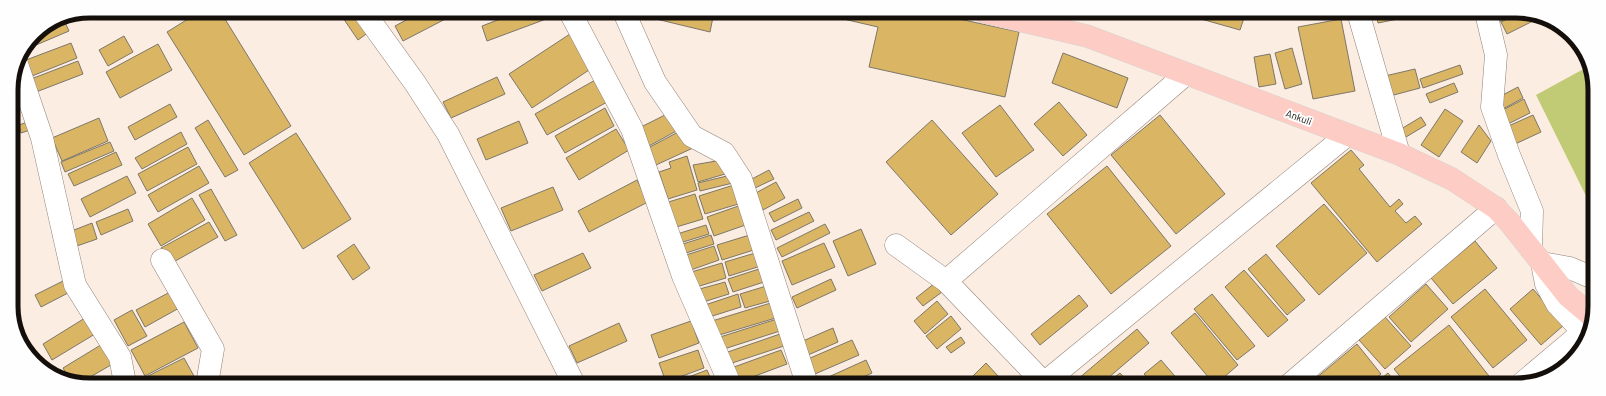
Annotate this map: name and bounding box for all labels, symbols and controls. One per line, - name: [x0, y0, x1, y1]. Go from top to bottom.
- street label: Ankuli: [1284, 107, 1314, 127]

